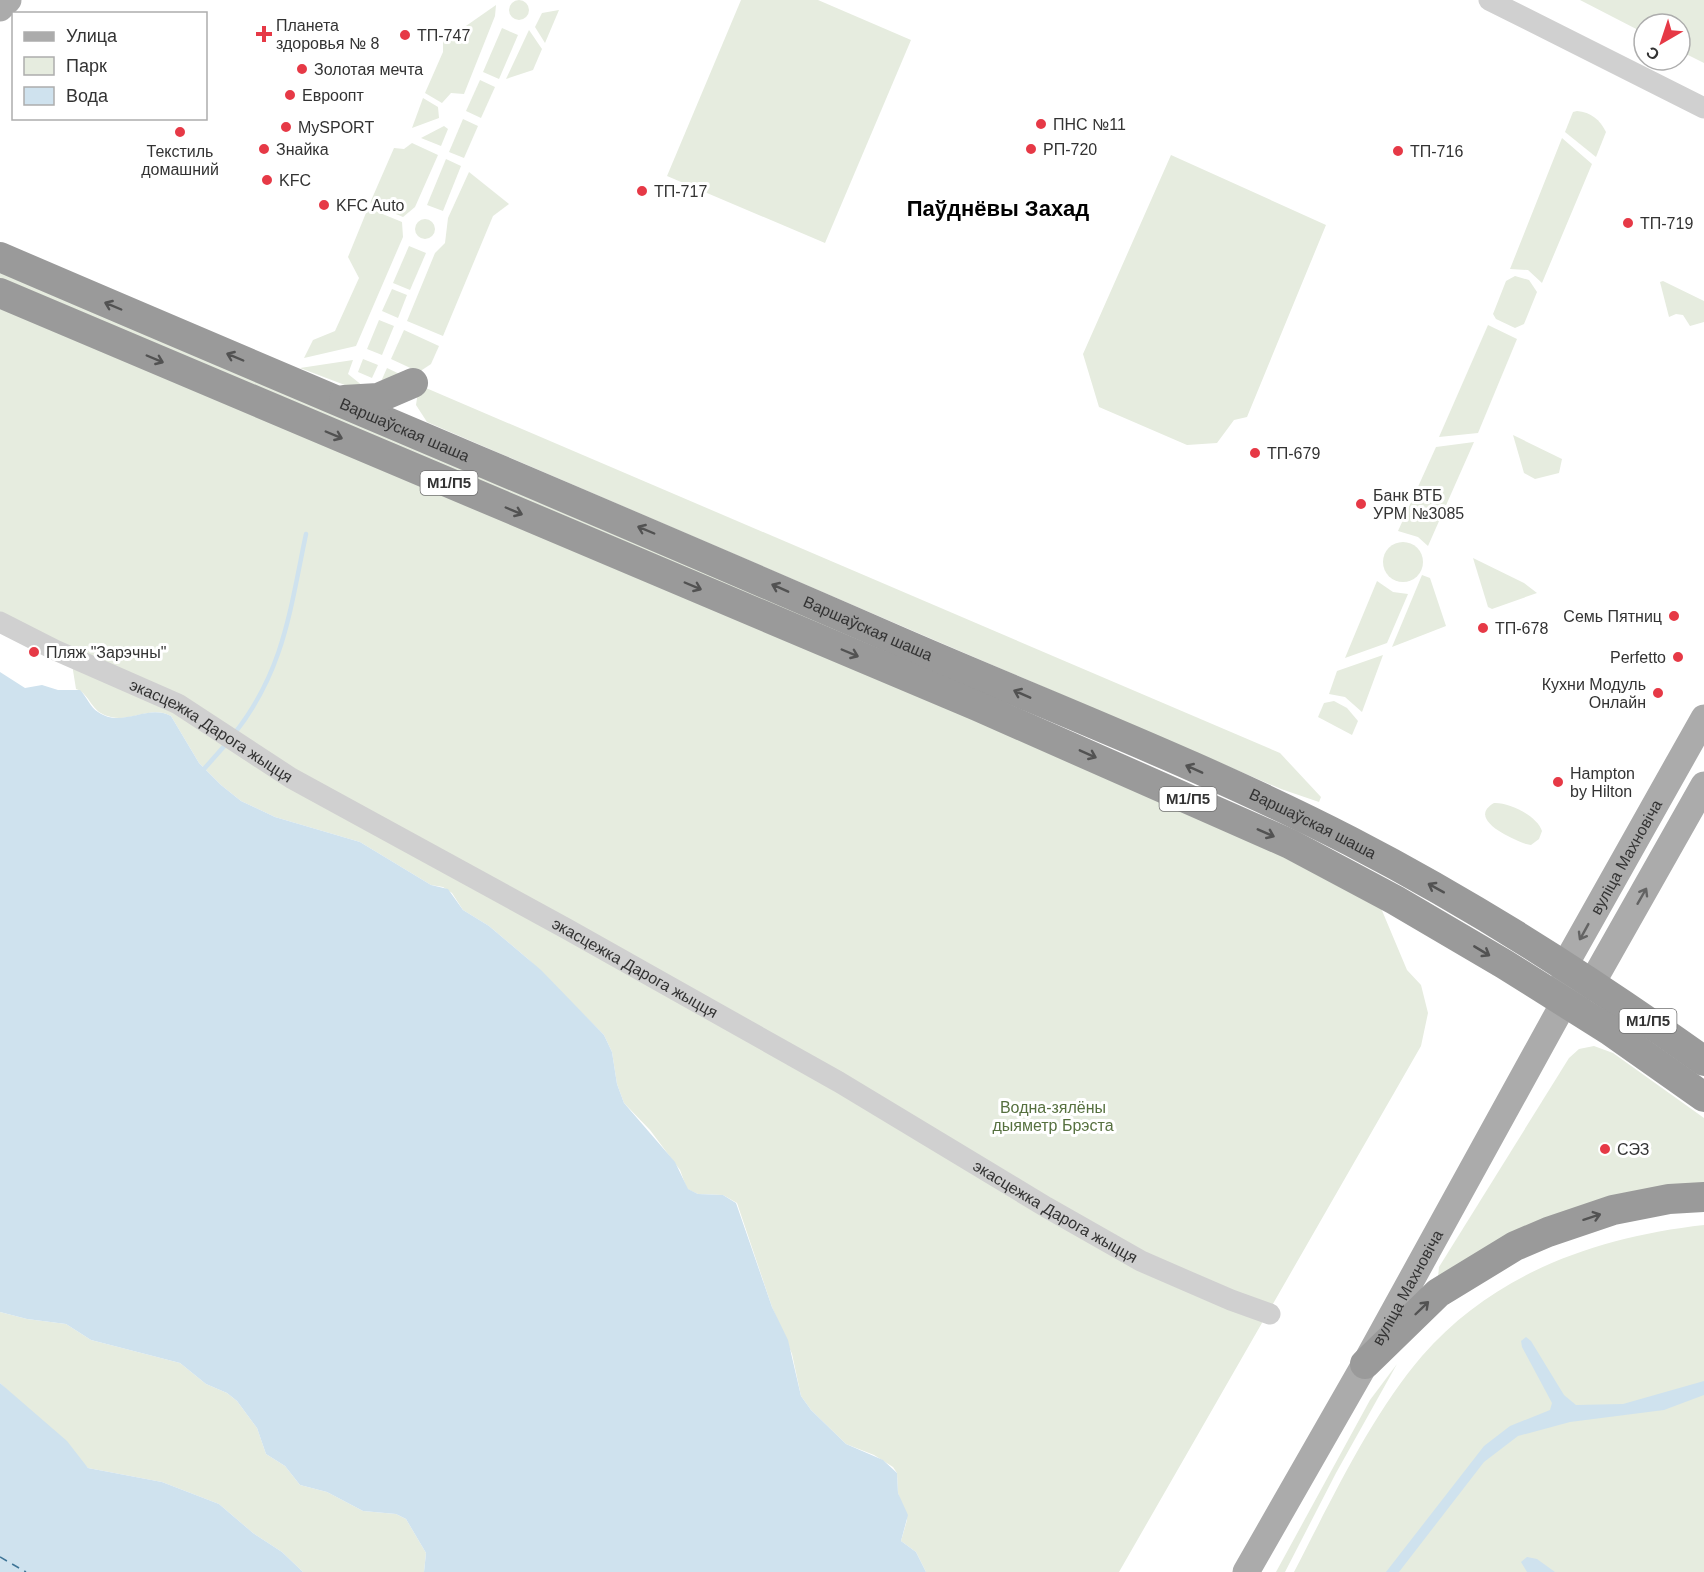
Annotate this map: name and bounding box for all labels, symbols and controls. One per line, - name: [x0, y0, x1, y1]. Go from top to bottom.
- legend: [12, 12, 207, 120]
- north arrow: [1632, 12, 1692, 72]
- place label: Планета здоровья № 8: [276, 17, 380, 52]
- text: Улица: [66, 26, 118, 46]
- marker: Планета здоровья № 8: [257, 27, 271, 41]
- place label: ТП-747: [417, 27, 470, 44]
- marker: ТП-747: [398, 28, 412, 42]
- text: С: [1643, 43, 1663, 64]
- text: Парк: [66, 56, 107, 76]
- place label: Золотая мечта: [314, 61, 423, 78]
- marker: Золотая мечта: [295, 62, 309, 76]
- text: Вода: [66, 86, 109, 106]
- place label: Евроопт: [302, 87, 365, 104]
- marker: Евроопт: [283, 88, 297, 102]
- place label: ПНС №11: [1053, 116, 1126, 133]
- marker: ПНС №11: [1034, 117, 1048, 131]
- place label: MySPORT: [298, 119, 374, 136]
- marker: MySPORT: [279, 120, 293, 134]
- marker: Текстиль домашний: [173, 125, 187, 139]
- place label: Знайка: [276, 141, 329, 158]
- place label: РП-720: [1043, 141, 1097, 158]
- marker: Знайка: [257, 142, 271, 156]
- marker: РП-720: [1024, 142, 1038, 156]
- place label: Текстиль домашний: [141, 143, 219, 178]
- place label: ТП-716: [1410, 143, 1463, 160]
- marker: ТП-716: [1391, 144, 1405, 158]
- place label: KFC: [279, 172, 311, 189]
- marker: KFC: [260, 173, 274, 187]
- place label: ТП-717: [654, 183, 707, 200]
- marker: ТП-717: [635, 184, 649, 198]
- district label: Паўднёвы Захад: [907, 196, 1089, 221]
- place label: KFC Auto: [336, 197, 405, 214]
- marker: KFC Auto: [317, 198, 331, 212]
- place label: ТП-719: [1640, 215, 1693, 232]
- marker: ТП-719: [1621, 216, 1635, 230]
- one-way arrow: [104, 299, 122, 310]
- one-way arrow: [227, 351, 245, 362]
- one-way arrow: [145, 353, 163, 365]
- street label: Варшаўская шаша: [337, 395, 472, 465]
- one-way arrow: [325, 429, 343, 441]
- place label: ТП-679: [1267, 445, 1320, 462]
- marker: ТП-679: [1248, 446, 1262, 460]
- road number: М1/П5: [420, 471, 478, 495]
- place label: Банк ВТБ УРМ №3085: [1373, 487, 1464, 522]
- marker: Банк ВТБ УРМ №3085: [1354, 497, 1368, 511]
- one-way arrow: [505, 506, 523, 517]
- one-way arrow: [638, 524, 656, 536]
- one-way arrow: [684, 581, 702, 593]
- one-way arrow: [771, 582, 789, 593]
- street label: Варшаўская шаша: [801, 593, 935, 664]
- place label: Семь Пятниц: [1563, 608, 1662, 625]
- marker: Семь Пятниц: [1667, 609, 1681, 623]
- place label: ТП-678: [1495, 620, 1548, 637]
- marker: ТП-678: [1476, 621, 1490, 635]
- place label: Пляж "Зарэчны": [46, 644, 166, 661]
- marker: Пляж "Зарэчны": [27, 645, 41, 659]
- one-way arrow: [841, 648, 859, 659]
- place label: Perfetto: [1610, 649, 1666, 666]
- marker: Perfetto: [1671, 650, 1685, 664]
- street label: экасцежка Дарога жыцця: [127, 676, 296, 786]
- place label: Кухни Модуль Онлайн: [1542, 676, 1646, 711]
- marker: Кухни Модуль Онлайн: [1651, 686, 1665, 700]
- one-way arrow: [1013, 687, 1031, 699]
- one-way arrow: [1079, 749, 1097, 761]
- one-way arrow: [1185, 763, 1204, 774]
- place label: Hampton by Hilton: [1570, 765, 1635, 800]
- marker: Hampton by Hilton: [1551, 775, 1565, 789]
- street label: Варшаўская шаша: [1247, 785, 1379, 862]
- road number: М1/П5: [1160, 787, 1216, 811]
- street label: вуліца Махновіча: [1587, 797, 1665, 917]
- one-way arrow: [1257, 828, 1275, 840]
- one-way arrow: [1428, 882, 1445, 894]
- one-way arrow: [1637, 887, 1648, 905]
- street label: экасцежка Дарога жыцця: [549, 915, 721, 1021]
- one-way arrow: [1578, 923, 1590, 940]
- one-way arrow: [1473, 945, 1490, 957]
- road number: М1/П5: [1620, 1009, 1676, 1033]
- park label: Водна-зялёны дыяметр Брэста: [992, 1099, 1114, 1134]
- place label: СЭЗ: [1617, 1141, 1649, 1158]
- marker: СЭЗ: [1598, 1142, 1612, 1156]
- street label: экасцежка Дарога жыцця: [970, 1157, 1140, 1266]
- one-way arrow: [1582, 1211, 1601, 1222]
- street label: вуліца Махновіча: [1369, 1227, 1446, 1348]
- one-way arrow: [1414, 1302, 1429, 1316]

